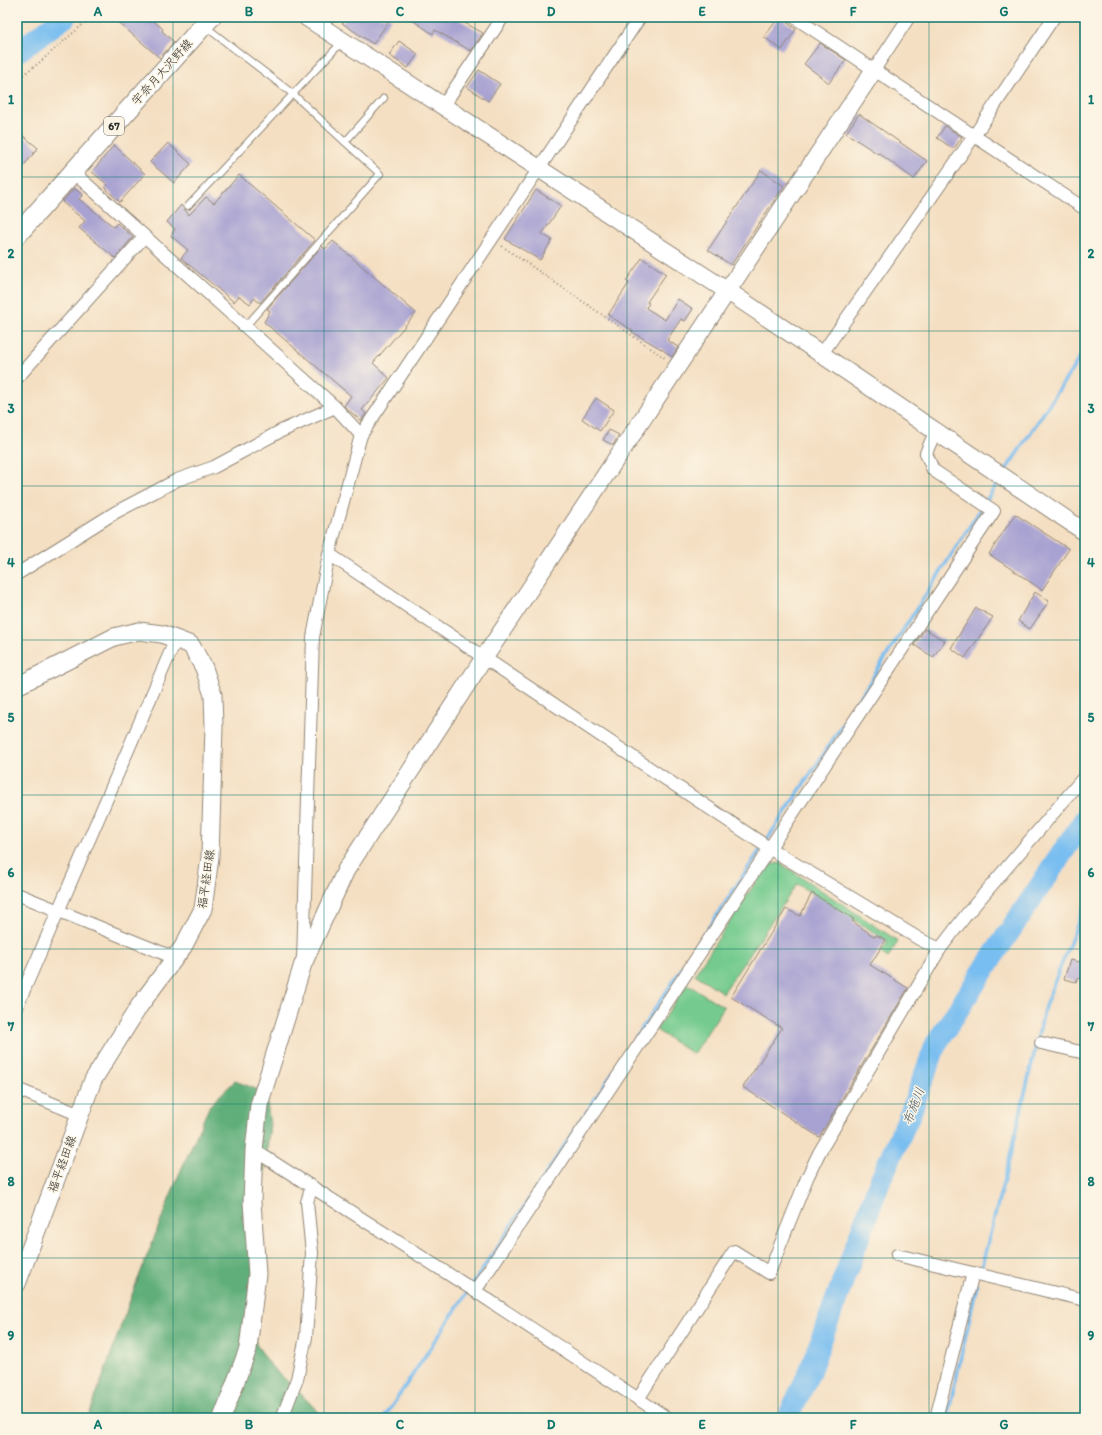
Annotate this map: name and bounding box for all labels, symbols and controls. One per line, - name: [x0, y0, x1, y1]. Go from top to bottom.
- text: A: [93, 4, 103, 19]
- text: B: [245, 4, 254, 19]
- text: C: [396, 4, 405, 19]
- text: D: [547, 4, 556, 19]
- text: E: [698, 4, 706, 19]
- text: F: [850, 4, 857, 19]
- text: G: [1000, 4, 1009, 19]
- street label: 宇奈月大沢野線: [129, 36, 195, 108]
- text: 1: [8, 92, 14, 107]
- text: 1: [1088, 92, 1094, 107]
- road number: 67: [104, 117, 124, 135]
- text: 2: [8, 246, 15, 261]
- text: 2: [1088, 246, 1095, 261]
- text: 3: [7, 401, 15, 416]
- text: 3: [1087, 401, 1095, 416]
- text: 4: [7, 555, 15, 570]
- text: 4: [1087, 555, 1095, 570]
- text: 5: [8, 710, 15, 725]
- text: 5: [1088, 710, 1095, 725]
- street label: 福平経田線: [195, 848, 217, 910]
- text: 6: [8, 865, 15, 880]
- text: 6: [1088, 865, 1095, 880]
- text: 7: [7, 1019, 15, 1034]
- text: 7: [1087, 1019, 1095, 1034]
- water label: 布施川: [899, 1085, 927, 1127]
- street label: 福平経田線: [45, 1133, 79, 1195]
- text: 8: [7, 1174, 15, 1189]
- text: 8: [1087, 1174, 1095, 1189]
- text: 9: [8, 1328, 15, 1343]
- text: 9: [1088, 1328, 1095, 1343]
- text: A: [93, 1417, 103, 1432]
- text: B: [245, 1417, 254, 1432]
- text: C: [396, 1417, 405, 1432]
- text: D: [547, 1417, 556, 1432]
- text: E: [698, 1417, 706, 1432]
- text: F: [850, 1417, 857, 1432]
- text: G: [1000, 1417, 1009, 1432]

